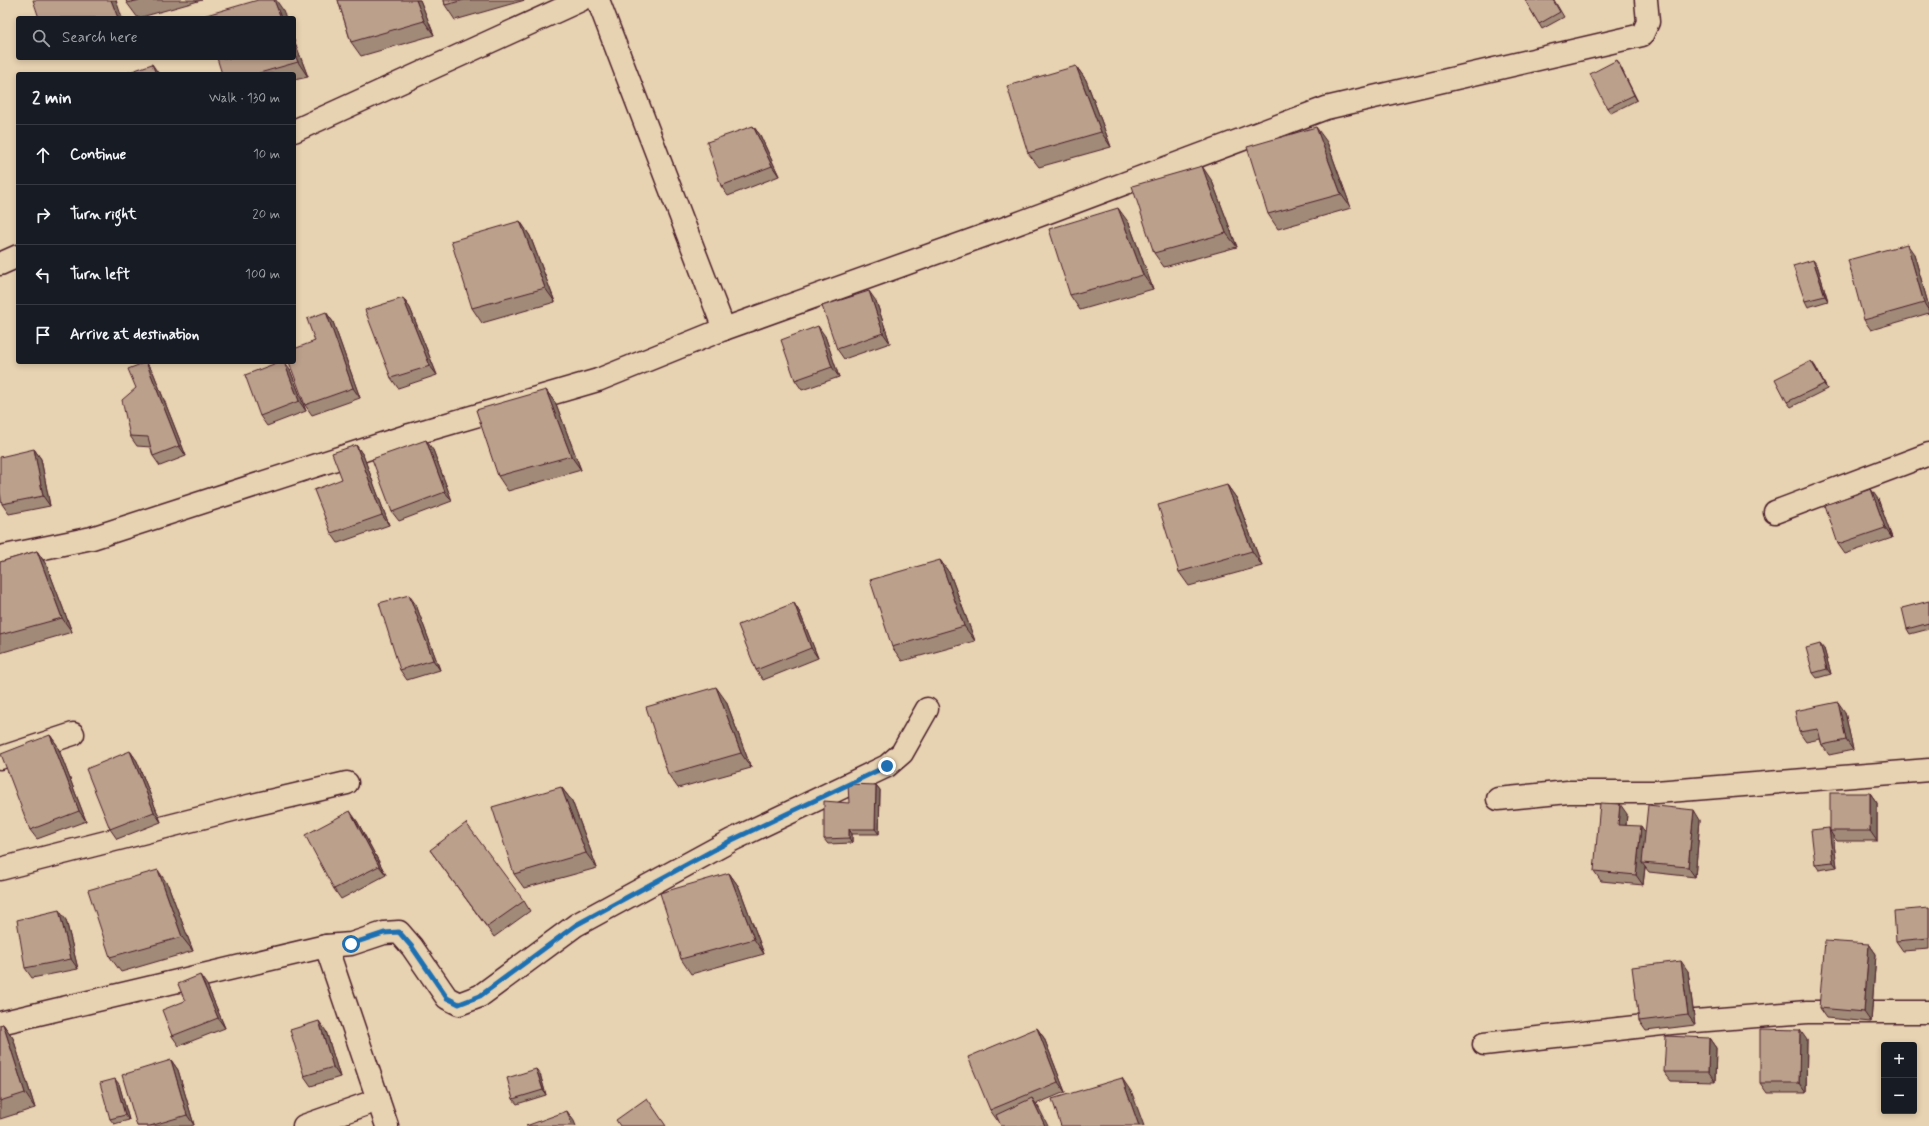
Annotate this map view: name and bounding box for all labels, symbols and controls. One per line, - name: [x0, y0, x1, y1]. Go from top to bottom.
- search box: [16, 16, 296, 60]
- icon: search: [30, 27, 52, 49]
- text: Search here: [62, 28, 138, 48]
- text: 2 min: [32, 87, 72, 109]
- text: Walk · 130 m: [209, 90, 280, 107]
- icon: ahead: [32, 144, 54, 166]
- text: Continue: [70, 145, 126, 165]
- text: 10 m: [253, 146, 280, 163]
- icon: right: [32, 204, 54, 226]
- text: Turn right: [70, 205, 137, 225]
- text: 20 m: [252, 206, 280, 223]
- icon: left: [32, 264, 54, 286]
- text: Turn left: [70, 265, 130, 285]
- text: 100 m: [245, 266, 280, 283]
- icon: arrive: [32, 324, 54, 346]
- text: Arrive at destination: [70, 325, 199, 345]
- route end: [878, 757, 896, 775]
- route start: [342, 935, 360, 953]
- map controls: [1881, 1042, 1917, 1114]
- button: +: [1881, 1042, 1917, 1078]
- button: −: [1881, 1078, 1917, 1114]

